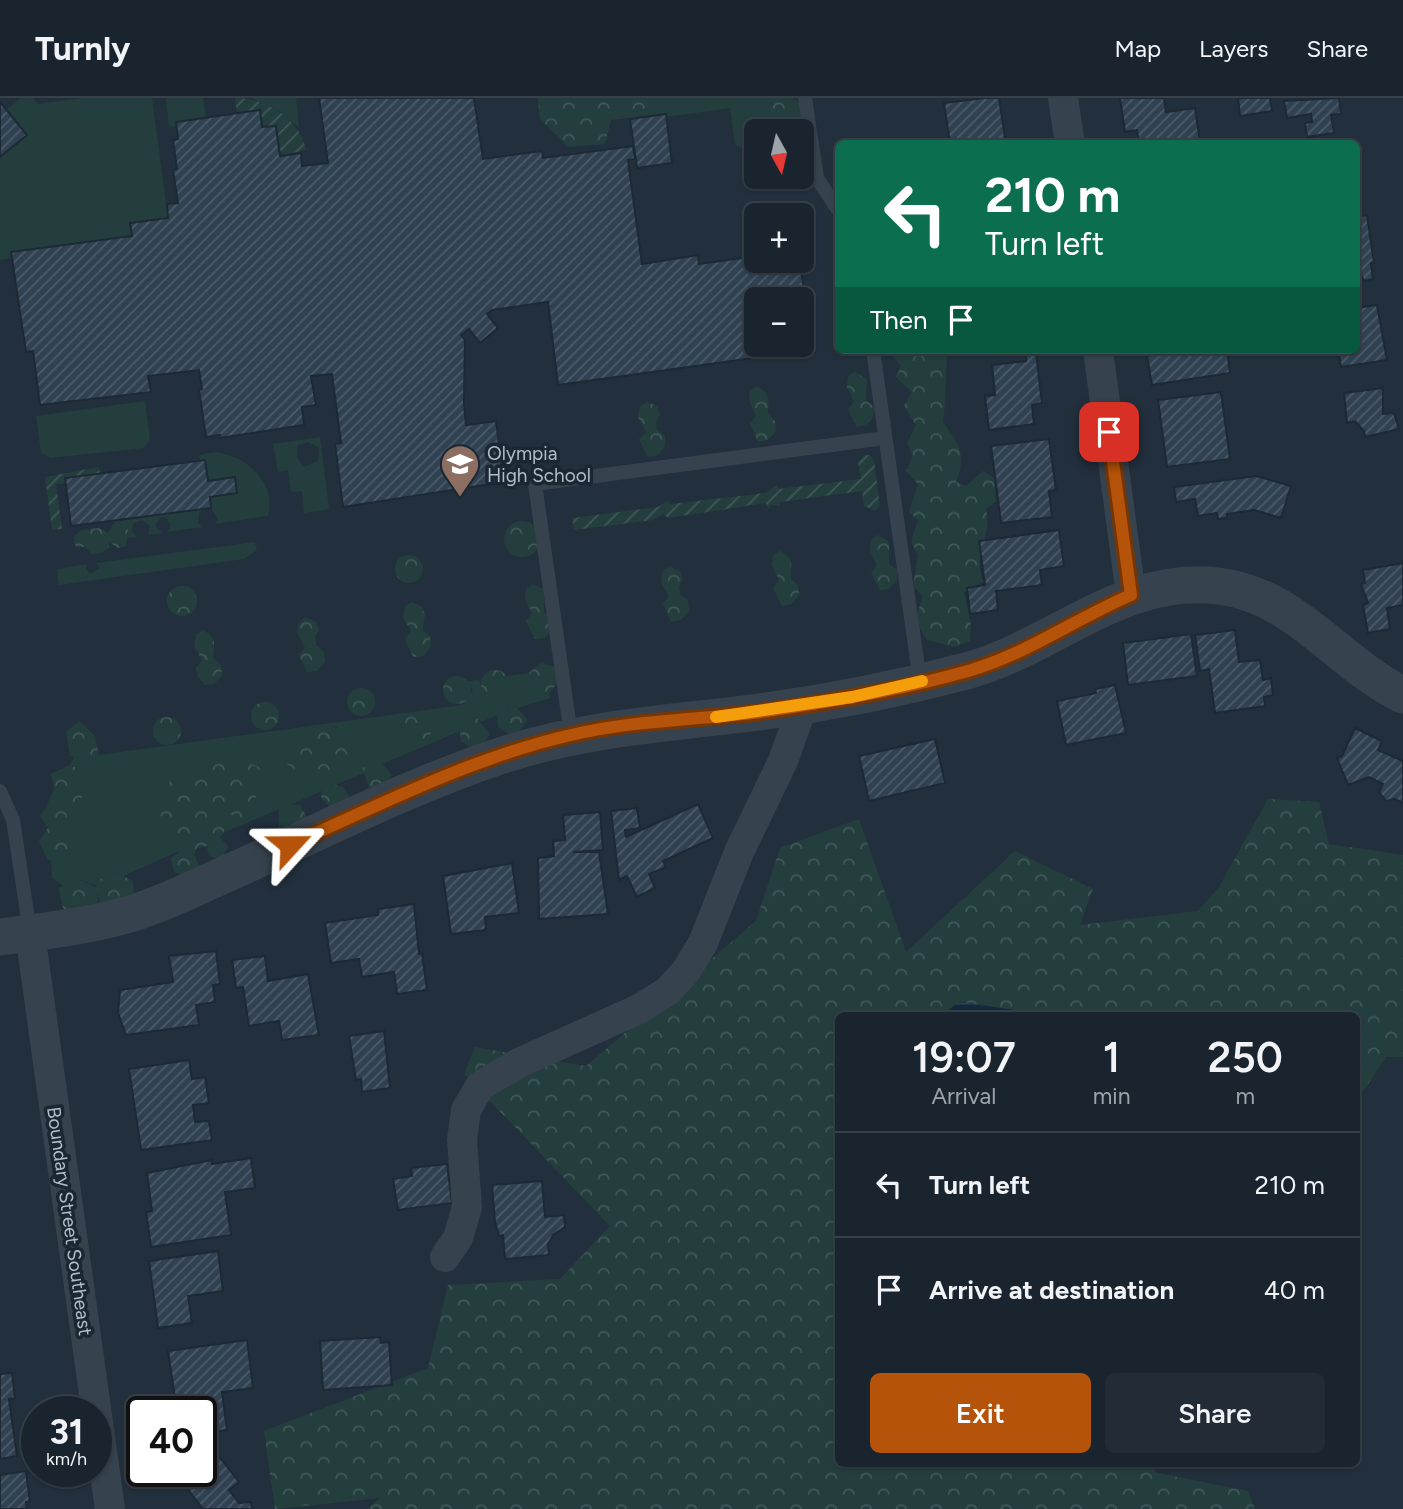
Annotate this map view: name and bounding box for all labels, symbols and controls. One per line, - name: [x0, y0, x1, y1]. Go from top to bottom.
- text: Turnly: [35, 29, 130, 68]
- text: Map: [1114, 34, 1161, 63]
- text: Layers: [1199, 34, 1268, 63]
- text: Share: [1306, 34, 1368, 63]
- north arrow: [744, 119, 814, 189]
- map controls: [744, 119, 814, 357]
- text: 210 m: [985, 165, 1120, 224]
- icon: left: [870, 168, 961, 259]
- button: +: [744, 203, 814, 273]
- text: Turn left: [985, 225, 1104, 263]
- button: −: [744, 287, 814, 357]
- icon: arrive: [942, 301, 980, 339]
- text: Then: [870, 304, 928, 336]
- pin: [1079, 402, 1139, 462]
- icon: arrive: [1090, 413, 1128, 451]
- place label: Olympia High School: [487, 442, 591, 487]
- school or university icon: Olympia High School: [439, 443, 481, 498]
- position arrow: [253, 808, 327, 882]
- text: 19:07: [912, 1032, 1016, 1083]
- text: 1: [1103, 1032, 1120, 1083]
- text: 250: [1208, 1032, 1283, 1083]
- text: Arrival: [931, 1082, 996, 1110]
- text: min: [1093, 1082, 1131, 1110]
- text: m: [1235, 1082, 1255, 1110]
- street label: Boundary Street Southeast: [42, 1105, 97, 1337]
- icon: left: [870, 1166, 908, 1204]
- text: Turn left: [929, 1169, 1030, 1201]
- text: 210 m: [1255, 1169, 1325, 1201]
- icon: arrive: [870, 1271, 908, 1309]
- text: Arrive at destination: [929, 1274, 1174, 1306]
- text: 40 m: [1264, 1274, 1325, 1306]
- button: Exit: [870, 1373, 1091, 1453]
- button: Share: [1105, 1373, 1325, 1453]
- speed limit sign: 40: [126, 1396, 217, 1487]
- text: 31: [49, 1411, 84, 1453]
- text: km/h: [46, 1448, 87, 1470]

